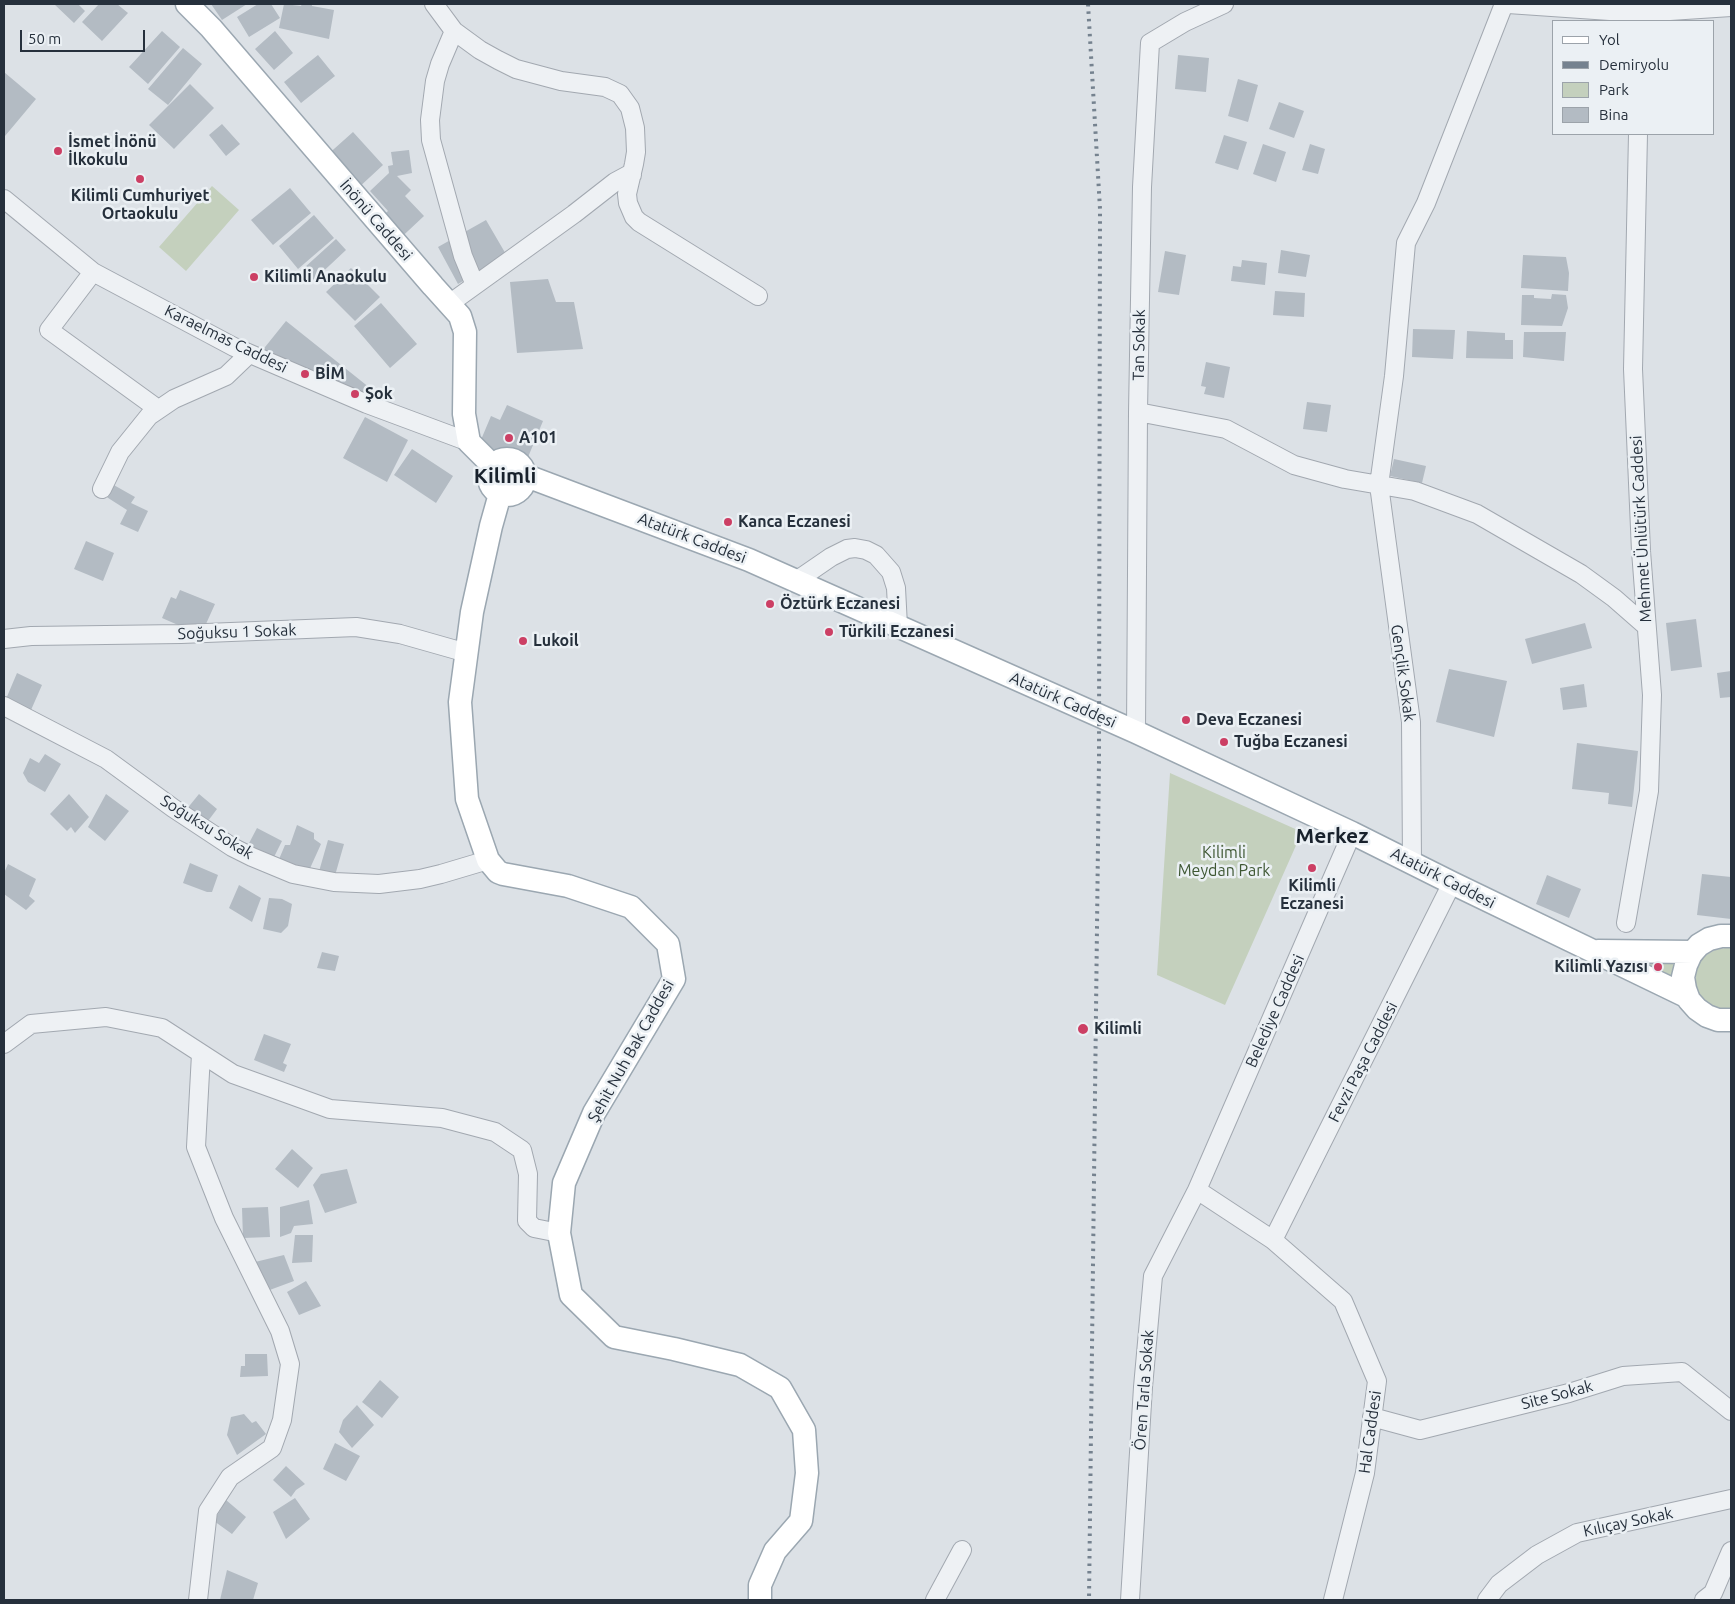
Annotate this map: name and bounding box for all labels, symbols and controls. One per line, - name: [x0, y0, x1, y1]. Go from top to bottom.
- scale bar: [22, 20, 148, 52]
- legend: [1552, 20, 1715, 135]
- text: 50 m: [28, 30, 61, 47]
- text: Yol: [1599, 31, 1620, 48]
- text: Demiryolu: [1599, 56, 1669, 73]
- text: Park: [1599, 81, 1629, 98]
- text: Bina: [1599, 106, 1628, 123]
- place label: İsmet İnönü İlkokulu: [68, 132, 157, 170]
- marker: İsmet İnönü İlkokulu: [52, 145, 64, 157]
- marker: Kilimli Cumhuriyet Ortaokulu: [134, 173, 146, 185]
- street label: İnönü Caddesi: [336, 176, 416, 264]
- place label: Kilimli Cumhuriyet Ortaokulu: [71, 186, 209, 224]
- place label: Kilimli Anaokulu: [264, 267, 387, 287]
- marker: Kilimli Anaokulu: [248, 271, 260, 283]
- street label: Karaelmas Caddesi: [161, 301, 291, 377]
- street label: Tan Sokak: [1129, 309, 1149, 381]
- place label: BİM: [315, 364, 345, 384]
- marker: BİM: [299, 368, 311, 380]
- place label: Şok: [365, 384, 393, 404]
- marker: Şok: [349, 388, 361, 400]
- place label: A101: [519, 428, 557, 448]
- marker: A101: [503, 432, 515, 444]
- street label: Mehmet Ünlütürk Caddesi: [1627, 435, 1655, 623]
- district label: Kilimli: [474, 463, 536, 489]
- street label: Atatürk Caddesi: [635, 509, 749, 567]
- place label: Kanca Eczanesi: [738, 512, 851, 532]
- marker: Kanca Eczanesi: [722, 516, 734, 528]
- place label: Öztürk Eczanesi: [780, 594, 900, 614]
- marker: Öztürk Eczanesi: [764, 598, 776, 610]
- street label: Soğuksu 1 Sokak: [177, 620, 297, 644]
- place label: Türkili Eczanesi: [839, 622, 954, 642]
- street label: Gençlik Sokak: [1387, 623, 1419, 723]
- marker: Türkili Eczanesi: [823, 626, 835, 638]
- place label: Lukoil: [533, 631, 579, 651]
- marker: Lukoil: [517, 635, 529, 647]
- street label: Atatürk Caddesi: [1007, 668, 1119, 732]
- place label: Deva Eczanesi: [1196, 710, 1302, 730]
- marker: Deva Eczanesi: [1180, 714, 1192, 726]
- place label: Tuğba Eczanesi: [1234, 732, 1348, 752]
- marker: Tuğba Eczanesi: [1218, 736, 1230, 748]
- street label: Soğuksu Sokak: [157, 791, 257, 863]
- district label: Merkez: [1296, 823, 1368, 849]
- park label: Kilimli Meydan Park: [1178, 843, 1270, 881]
- street label: Atatürk Caddesi: [1388, 843, 1498, 913]
- marker: Kilimli Eczanesi: [1306, 862, 1318, 874]
- place label: Kilimli Eczanesi: [1280, 876, 1344, 914]
- street label: Belediye Caddesi: [1241, 951, 1309, 1071]
- place label: Kilimli Yazısı: [1554, 957, 1648, 977]
- marker: Kilimli Yazısı: [1652, 961, 1664, 973]
- street label: Şehit Nuh Bak Caddesi: [584, 976, 678, 1126]
- street label: Fevzi Paşa Caddesi: [1324, 998, 1402, 1126]
- place label: Kilimli: [1094, 1019, 1142, 1039]
- marker: Kilimli: [1076, 1022, 1090, 1036]
- street label: Ören Tarla Sokak: [1130, 1329, 1158, 1451]
- street label: Site Sokak: [1519, 1376, 1595, 1414]
- street label: Hal Caddesi: [1355, 1389, 1385, 1475]
- street label: Kılıçay Sokak: [1581, 1503, 1675, 1541]

